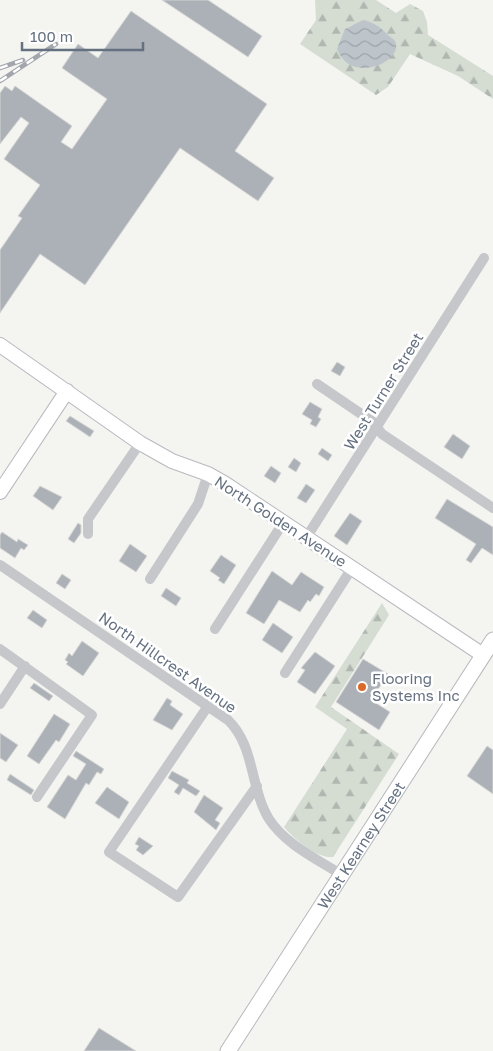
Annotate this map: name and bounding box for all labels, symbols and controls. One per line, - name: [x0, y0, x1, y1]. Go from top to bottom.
- scale bar: [22, 20, 144, 52]
- text: 100 m: [30, 27, 73, 45]
- street label: West Turner Street: [340, 329, 426, 453]
- street label: North Golden Avenue: [212, 472, 351, 571]
- street label: North Hillcrest Avenue: [96, 608, 240, 716]
- place label: Flooring Systems Inc: [372, 669, 460, 704]
- marker: Flooring Systems Inc: [356, 681, 368, 693]
- street label: West Kearney Street: [313, 778, 408, 912]

